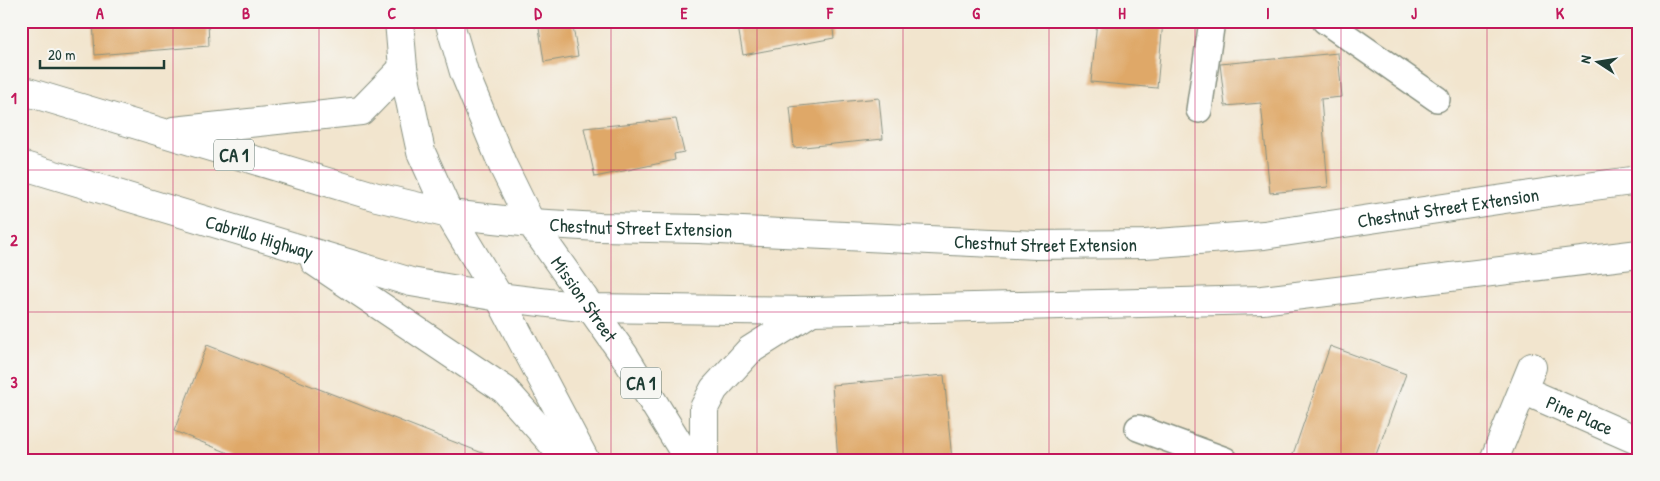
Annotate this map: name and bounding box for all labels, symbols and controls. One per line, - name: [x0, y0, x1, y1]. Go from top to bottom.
- text: A: [96, 2, 104, 24]
- text: B: [242, 2, 250, 24]
- text: C: [388, 2, 397, 24]
- text: D: [534, 2, 542, 24]
- text: E: [680, 2, 688, 24]
- text: F: [826, 2, 834, 24]
- text: G: [972, 2, 980, 24]
- text: H: [1118, 2, 1126, 24]
- text: I: [1266, 2, 1270, 24]
- text: J: [1411, 2, 1417, 24]
- text: K: [1556, 2, 1565, 24]
- scale bar: [40, 38, 164, 70]
- north arrow: [1572, 38, 1622, 88]
- text: 20 m: [48, 44, 75, 65]
- text: N: [1575, 53, 1595, 65]
- text: 1: [11, 87, 17, 109]
- road number: CA 1: [214, 140, 254, 170]
- street label: Chestnut Street Extension: [1356, 181, 1541, 234]
- street label: Cabrillo Highway: [202, 208, 317, 265]
- street label: Chestnut Street Extension: [549, 211, 733, 244]
- street label: Chestnut Street Extension: [953, 228, 1137, 258]
- text: 2: [10, 229, 18, 251]
- street label: Mission Street: [545, 251, 624, 347]
- road number: CA 1: [621, 368, 661, 398]
- text: 3: [10, 371, 18, 393]
- street label: Pine Place: [1542, 389, 1618, 441]

